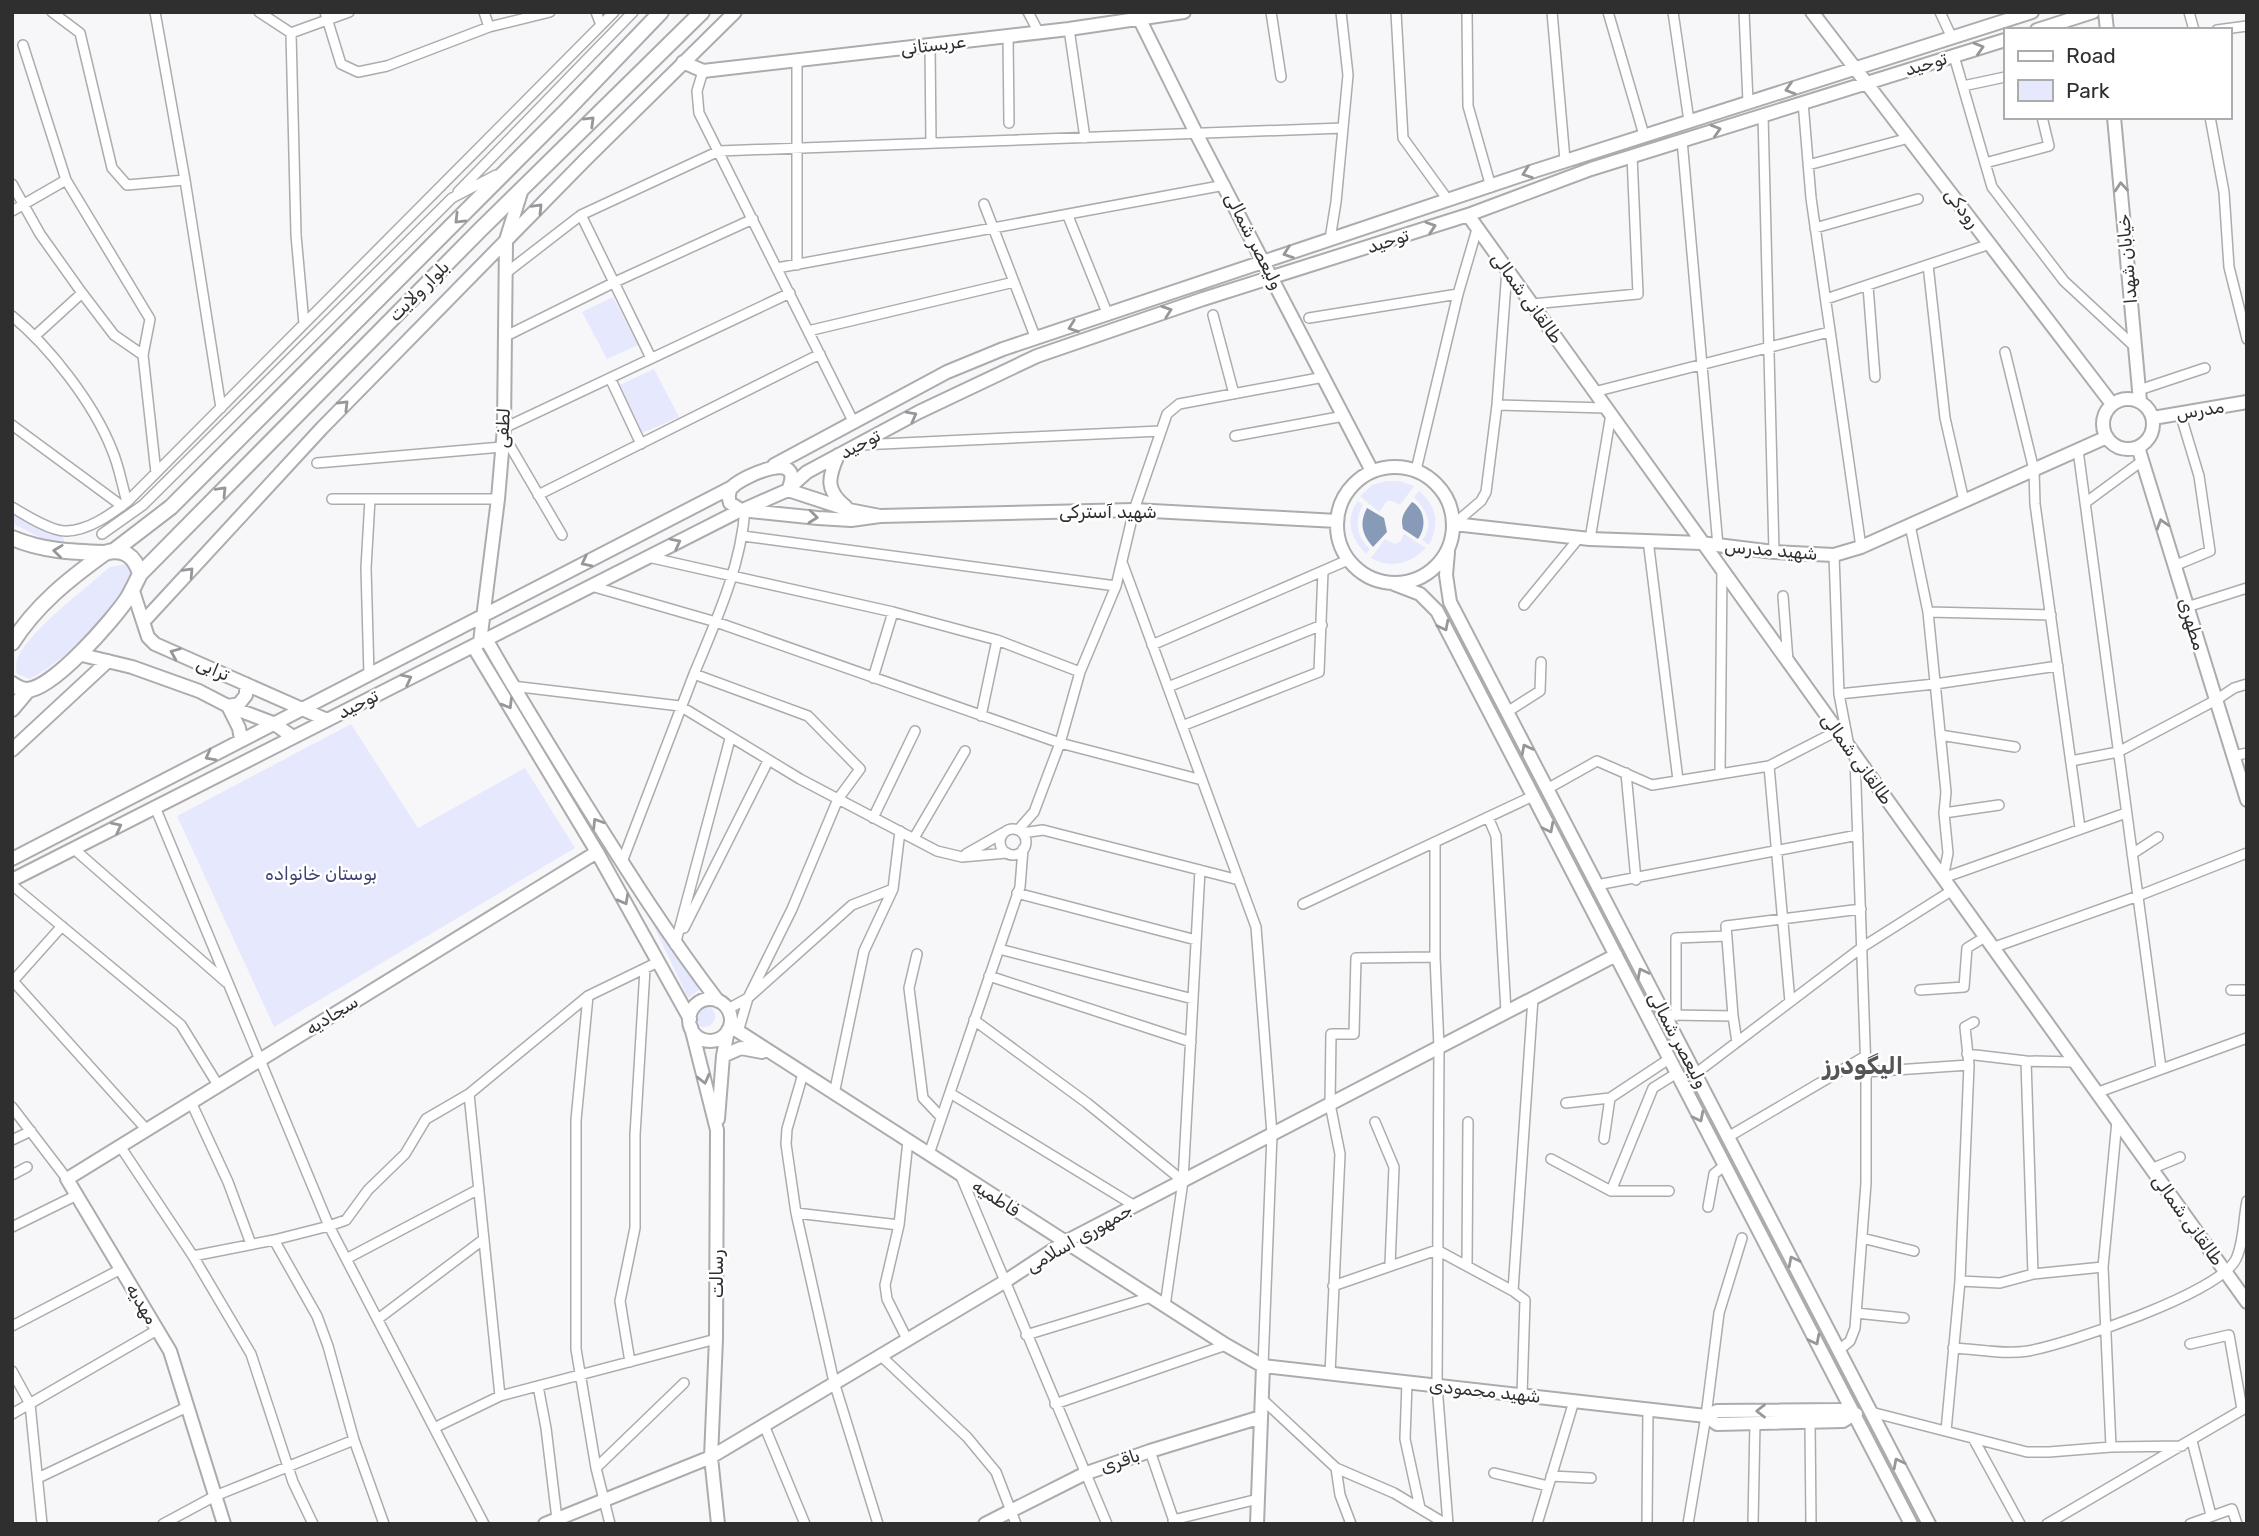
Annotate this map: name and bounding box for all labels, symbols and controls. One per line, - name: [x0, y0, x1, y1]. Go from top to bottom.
- legend: [2004, 28, 2231, 119]
- street label: عربستانی: [899, 30, 967, 60]
- one-way arrow: [1972, 42, 1984, 56]
- text: Road: [2066, 43, 2116, 68]
- street label: توحید: [1902, 47, 1950, 81]
- text: Park: [2066, 78, 2110, 103]
- one-way arrow: [1784, 80, 1796, 95]
- one-way arrow: [582, 117, 595, 130]
- one-way arrow: [1709, 124, 1721, 138]
- one-way arrow: [1521, 165, 1533, 179]
- one-way arrow: [2113, 181, 2128, 193]
- street label: رودکی: [1940, 183, 1984, 233]
- street label: ولیعصر شمالی: [1220, 189, 1288, 293]
- one-way arrow: [530, 203, 543, 216]
- one-way arrow: [455, 211, 467, 223]
- street label: خیابان شهدا: [2112, 213, 2142, 305]
- one-way arrow: [1425, 221, 1437, 236]
- street label: توحید: [1364, 224, 1412, 258]
- one-way arrow: [1282, 245, 1295, 259]
- street label: طالقانی شمالی: [1487, 248, 1567, 348]
- street label: بلوار ولایت: [384, 256, 454, 326]
- one-way arrow: [1161, 305, 1173, 319]
- one-way arrow: [1067, 319, 1079, 333]
- street label: مدرس: [2174, 395, 2226, 425]
- one-way arrow: [336, 400, 349, 413]
- street label: لطفی: [491, 407, 515, 449]
- one-way arrow: [905, 411, 917, 424]
- street label: توحید: [836, 424, 884, 464]
- one-way arrow: [214, 486, 227, 499]
- street label: شهید آسترکی: [1059, 501, 1157, 523]
- one-way arrow: [807, 510, 819, 525]
- one-way arrow: [2155, 519, 2170, 531]
- street label: شهید مدرس: [1724, 535, 1818, 565]
- one-way arrow: [669, 538, 681, 552]
- one-way arrow: [52, 543, 63, 558]
- one-way arrow: [581, 554, 594, 568]
- one-way arrow: [181, 567, 194, 580]
- street label: مطهری: [2174, 595, 2210, 653]
- one-way arrow: [1436, 619, 1450, 631]
- one-way arrow: [169, 647, 182, 661]
- street label: ترابی: [193, 652, 233, 686]
- one-way arrow: [400, 674, 412, 688]
- street label: توحید: [334, 684, 382, 724]
- one-way arrow: [500, 697, 513, 710]
- street label: طالقانی شمالی: [1817, 709, 1897, 809]
- one-way arrow: [1521, 744, 1535, 756]
- one-way arrow: [205, 747, 217, 761]
- one-way arrow: [593, 817, 606, 830]
- one-way arrow: [1541, 820, 1555, 833]
- one-way arrow: [110, 821, 122, 835]
- park label: بوستان خانواده: [265, 863, 377, 885]
- one-way arrow: [616, 893, 629, 905]
- one-way arrow: [1637, 968, 1651, 980]
- street label: ولیعصر شمالی: [1643, 988, 1713, 1092]
- street label: سجادیه: [302, 990, 362, 1040]
- district label: الیگودرز: [1821, 1052, 1903, 1080]
- one-way arrow: [696, 1072, 710, 1084]
- one-way arrow: [1691, 1109, 1705, 1122]
- street label: طالقانی شمالی: [2148, 1170, 2228, 1270]
- street label: فاطمیه: [968, 1175, 1024, 1221]
- street label: جمهوری اسلامی: [1022, 1199, 1136, 1277]
- street label: رسالت: [706, 1250, 728, 1298]
- one-way arrow: [1787, 1256, 1801, 1269]
- street label: مهدیه: [121, 1280, 163, 1328]
- one-way arrow: [1807, 1333, 1821, 1345]
- street label: شهید محمودی: [1428, 1374, 1542, 1408]
- one-way arrow: [1756, 1403, 1766, 1419]
- street label: باقری: [1097, 1444, 1143, 1478]
- one-way arrow: [1892, 1458, 1906, 1470]

